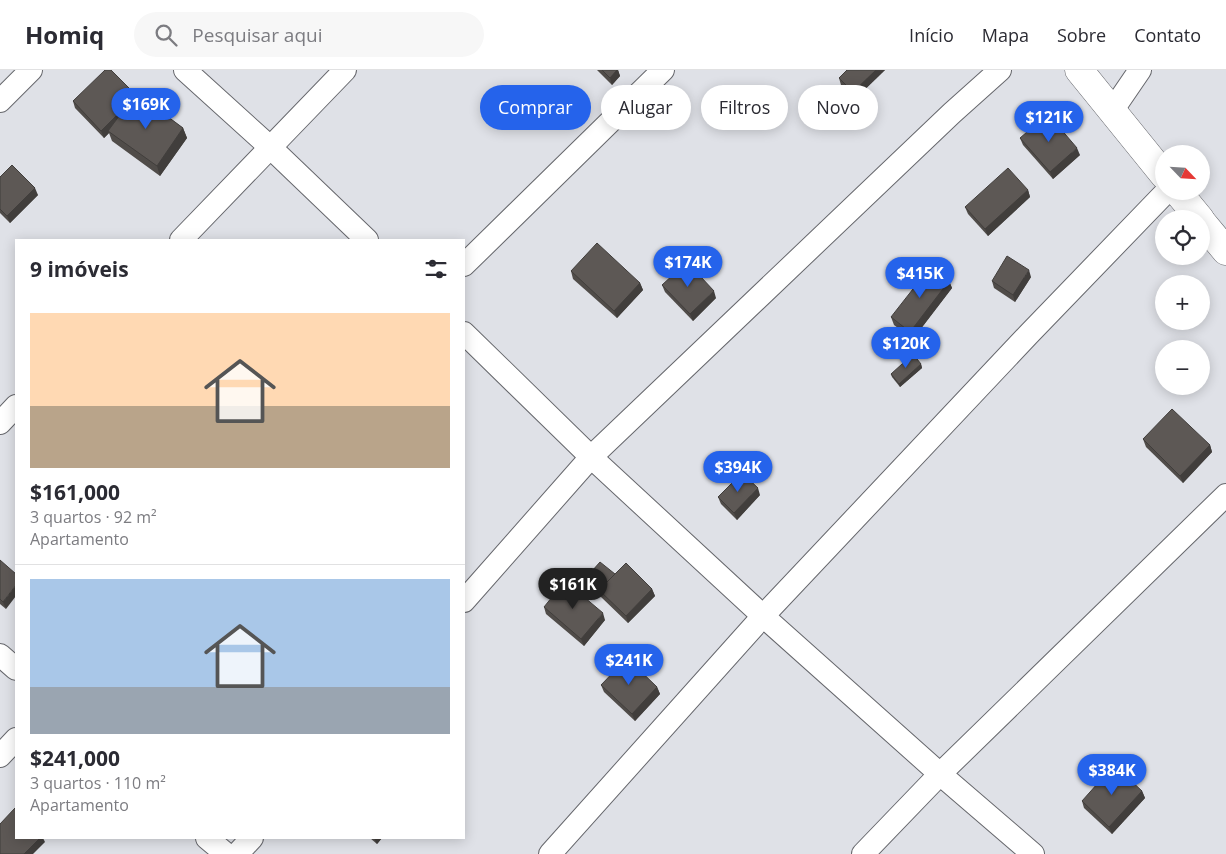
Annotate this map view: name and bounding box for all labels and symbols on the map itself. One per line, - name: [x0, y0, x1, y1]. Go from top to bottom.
- pin: $169K: [111, 88, 181, 130]
- pin: $121K: [1014, 100, 1084, 143]
- north arrow: [1155, 145, 1210, 200]
- pin: $174K: [653, 246, 723, 288]
- pin: $415K: [885, 256, 955, 299]
- pin: $120K: [871, 326, 941, 369]
- pin: $394K: [703, 450, 773, 493]
- pin: $161K: [538, 568, 608, 610]
- pin: $241K: [594, 644, 664, 686]
- pin: $384K: [1077, 754, 1147, 796]

